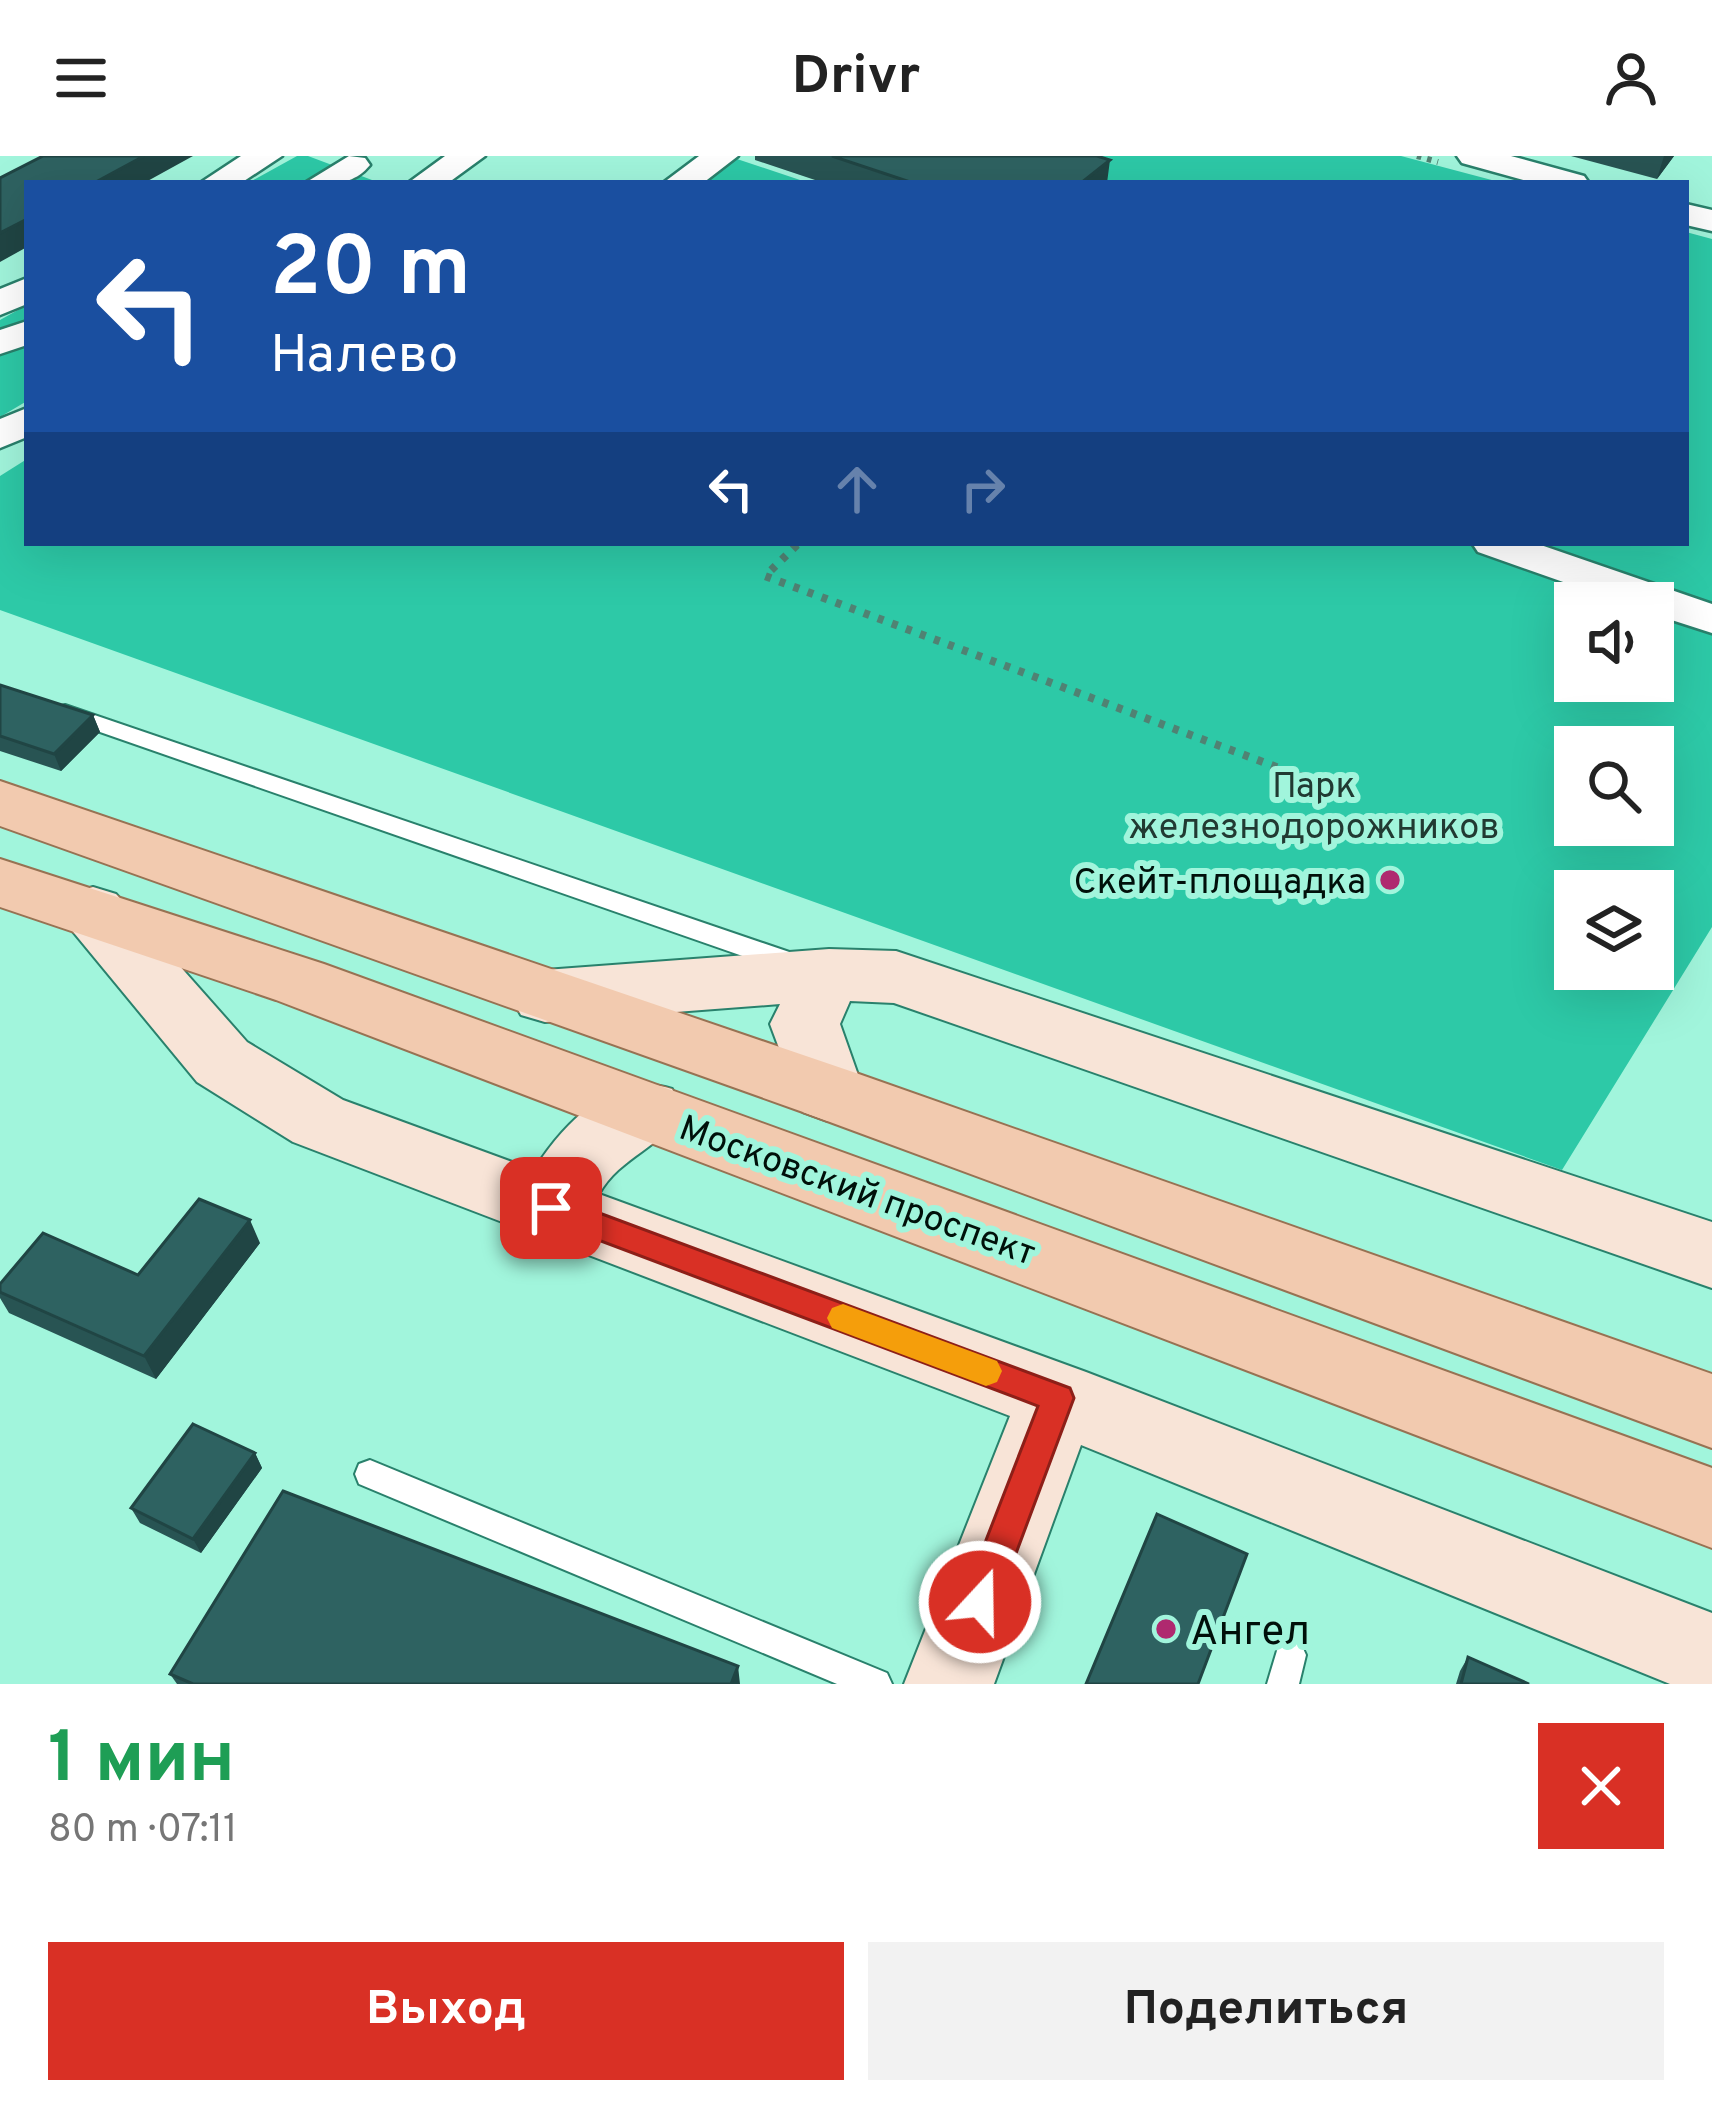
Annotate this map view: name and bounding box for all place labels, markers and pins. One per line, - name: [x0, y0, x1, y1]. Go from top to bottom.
- place label: Скейт-площадка: [1074, 861, 1366, 907]
- marker: Скейт-площадка: [1377, 867, 1403, 893]
- pin: [500, 1157, 602, 1259]
- place label: Ангел: [1190, 1607, 1310, 1660]
- marker: Ангел: [1153, 1616, 1179, 1642]

